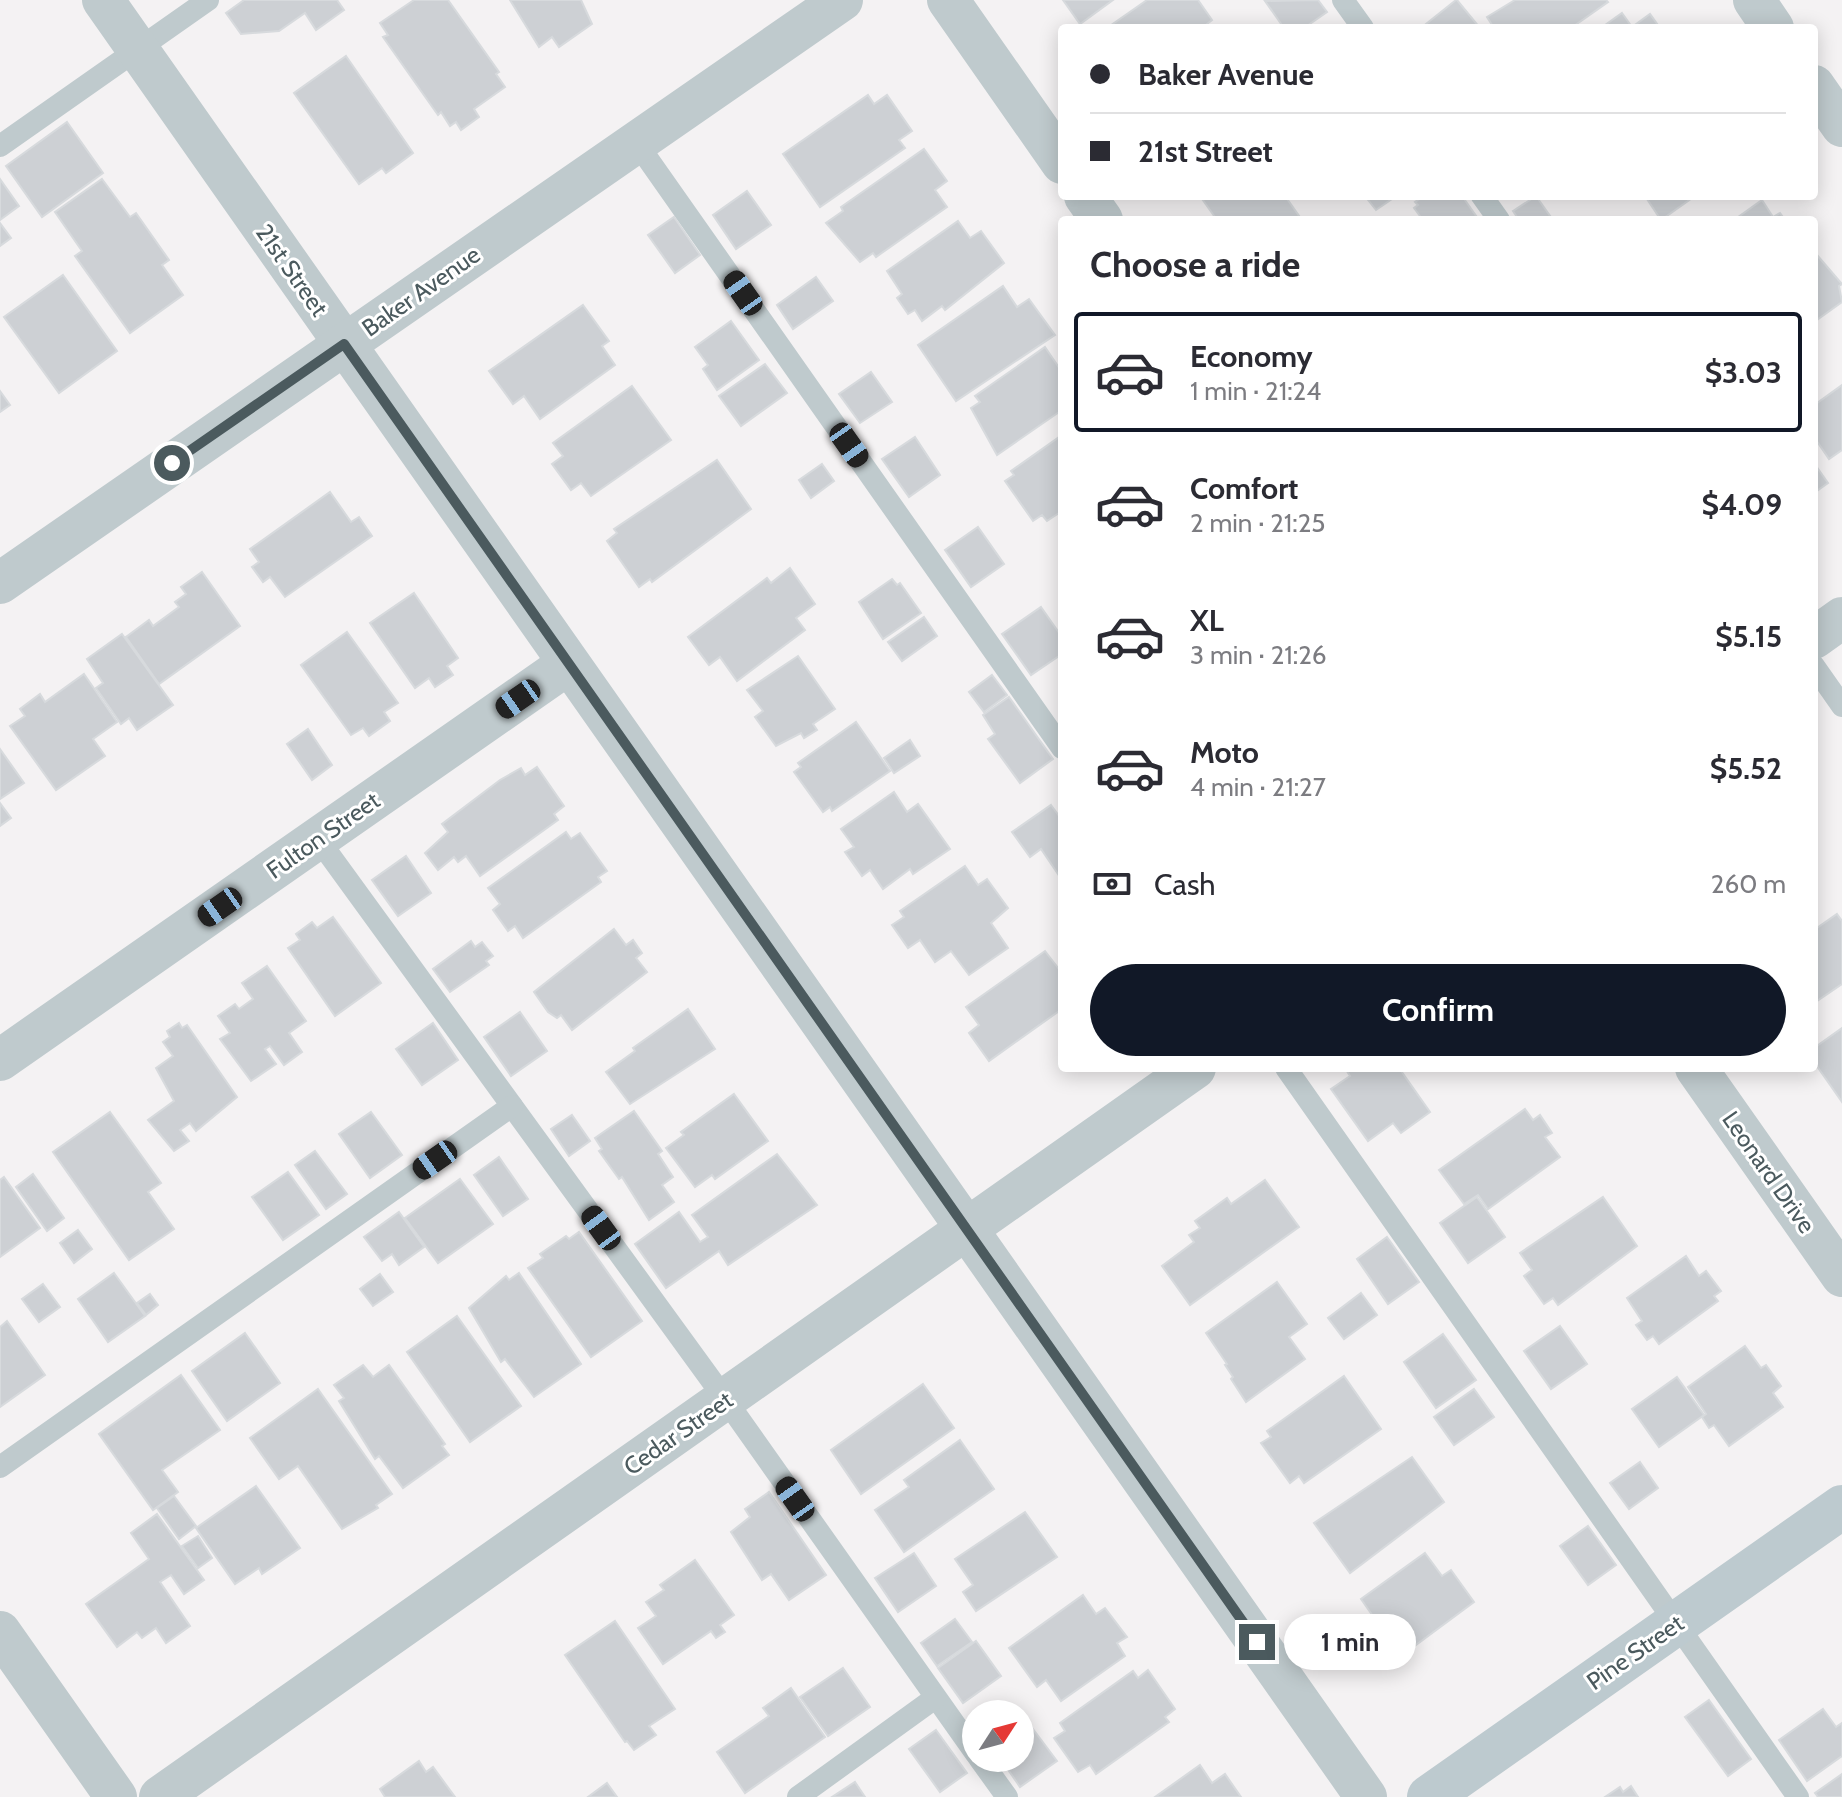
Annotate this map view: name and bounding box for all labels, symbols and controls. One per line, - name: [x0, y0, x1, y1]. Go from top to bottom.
- text: Baker Avenue: [1138, 56, 1314, 93]
- text: 21st Street: [1138, 133, 1273, 170]
- street label: 21st Street: [250, 218, 334, 322]
- street label: Baker Avenue: [356, 240, 486, 342]
- text: Choose a ride: [1090, 242, 1300, 286]
- car: [719, 266, 767, 320]
- icon: car: [1094, 336, 1166, 408]
- text: Economy: [1190, 338, 1313, 375]
- text: $3.03: [1705, 354, 1782, 391]
- text: 1 min · 21:24: [1190, 375, 1321, 407]
- car: [825, 418, 873, 472]
- route start: [154, 445, 190, 481]
- icon: car: [1094, 468, 1166, 540]
- text: Comfort: [1190, 470, 1298, 507]
- text: $4.09: [1702, 486, 1782, 523]
- text: 2 min · 21:25: [1190, 507, 1325, 539]
- icon: car: [1094, 600, 1166, 672]
- text: XL: [1190, 602, 1224, 639]
- text: $5.15: [1715, 618, 1782, 655]
- text: 3 min · 21:26: [1190, 639, 1327, 671]
- car: [491, 675, 545, 723]
- icon: car: [1094, 732, 1166, 804]
- text: Moto: [1190, 734, 1259, 771]
- text: $5.52: [1710, 750, 1782, 787]
- text: 4 min · 21:27: [1190, 771, 1326, 803]
- street label: Fulton Street: [261, 785, 385, 885]
- icon: cash: [1090, 862, 1134, 906]
- text: Cash: [1154, 866, 1216, 903]
- text: 260 m: [1711, 868, 1786, 900]
- car: [193, 883, 247, 931]
- button: Confirm: [1090, 964, 1786, 1056]
- street label: Leonard Drive: [1716, 1106, 1822, 1238]
- car: [408, 1136, 462, 1184]
- car: [577, 1202, 625, 1254]
- street label: Cedar Street: [618, 1385, 738, 1481]
- car: [771, 1472, 819, 1526]
- street label: Pine Street: [1581, 1608, 1689, 1696]
- callout: 1 min: [1285, 1614, 1417, 1670]
- route end: [1239, 1624, 1275, 1660]
- text: 1 min: [1321, 1626, 1379, 1658]
- north arrow: [962, 1700, 1034, 1772]
- map controls: [962, 1700, 1034, 1772]

